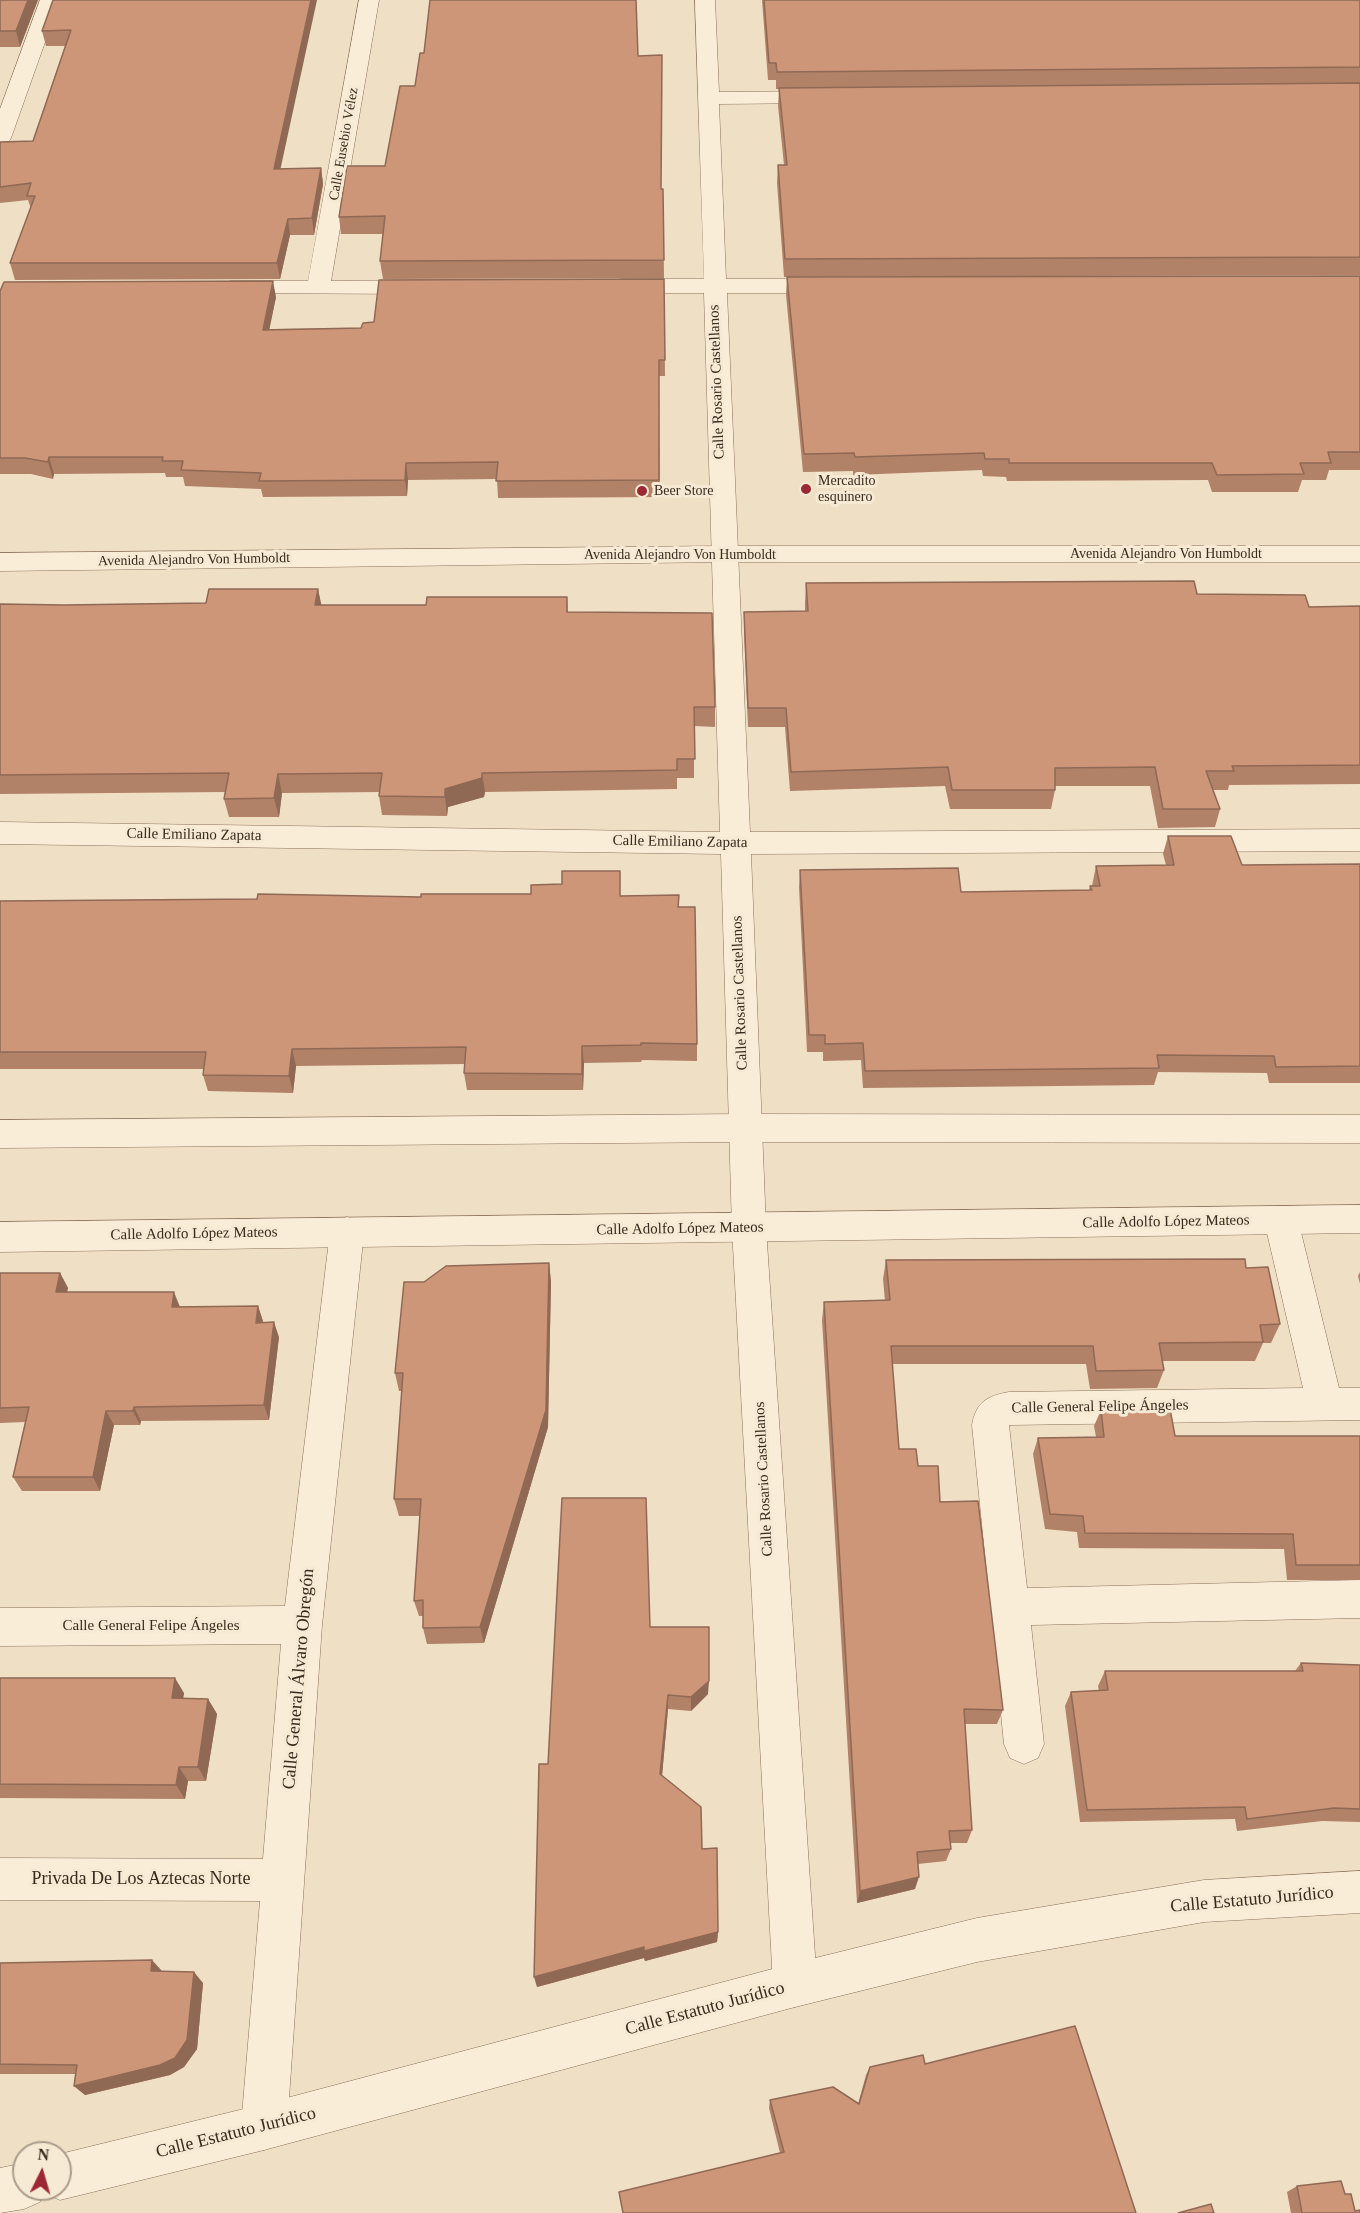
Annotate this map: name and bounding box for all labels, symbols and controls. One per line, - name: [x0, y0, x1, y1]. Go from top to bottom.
- street label: Calle Eusebio Vélez: [326, 86, 362, 202]
- street label: Calle Rosario Castellanos: [705, 304, 729, 460]
- place label: Mercadito esquinero: [818, 473, 876, 506]
- marker: Mercadito esquinero: [799, 482, 813, 496]
- place label: Beer Store: [654, 483, 713, 499]
- marker: Beer Store: [635, 484, 649, 498]
- street label: Avenida Alejandro Von Humboldt: [1070, 546, 1262, 562]
- street label: Avenida Alejandro Von Humboldt: [584, 547, 776, 563]
- street label: Avenida Alejandro Von Humboldt: [98, 550, 290, 570]
- street label: Calle Emiliano Zapata: [126, 825, 262, 845]
- street label: Calle Emiliano Zapata: [612, 832, 748, 852]
- street label: Calle Rosario Castellanos: [728, 915, 752, 1071]
- street label: Calle Adolfo López Mateos: [1082, 1212, 1250, 1232]
- street label: Calle Adolfo López Mateos: [596, 1219, 764, 1239]
- street label: Calle Adolfo López Mateos: [110, 1224, 278, 1244]
- street label: Calle General Felipe Ángeles: [1011, 1396, 1189, 1418]
- street label: Calle Rosario Castellanos: [751, 1401, 777, 1557]
- street label: Calle General Álvaro Obregón: [279, 1568, 319, 1790]
- street label: Calle General Felipe Ángeles: [62, 1617, 240, 1635]
- street label: Privada De Los Aztecas Norte: [32, 1868, 250, 1890]
- street label: Calle Estatuto Jurídico: [1169, 1882, 1335, 1918]
- street label: Calle Estatuto Jurídico: [623, 1977, 787, 2041]
- street label: Calle Estatuto Jurídico: [154, 2103, 318, 2163]
- north arrow: [12, 2141, 72, 2201]
- text: N: [37, 2146, 50, 2164]

